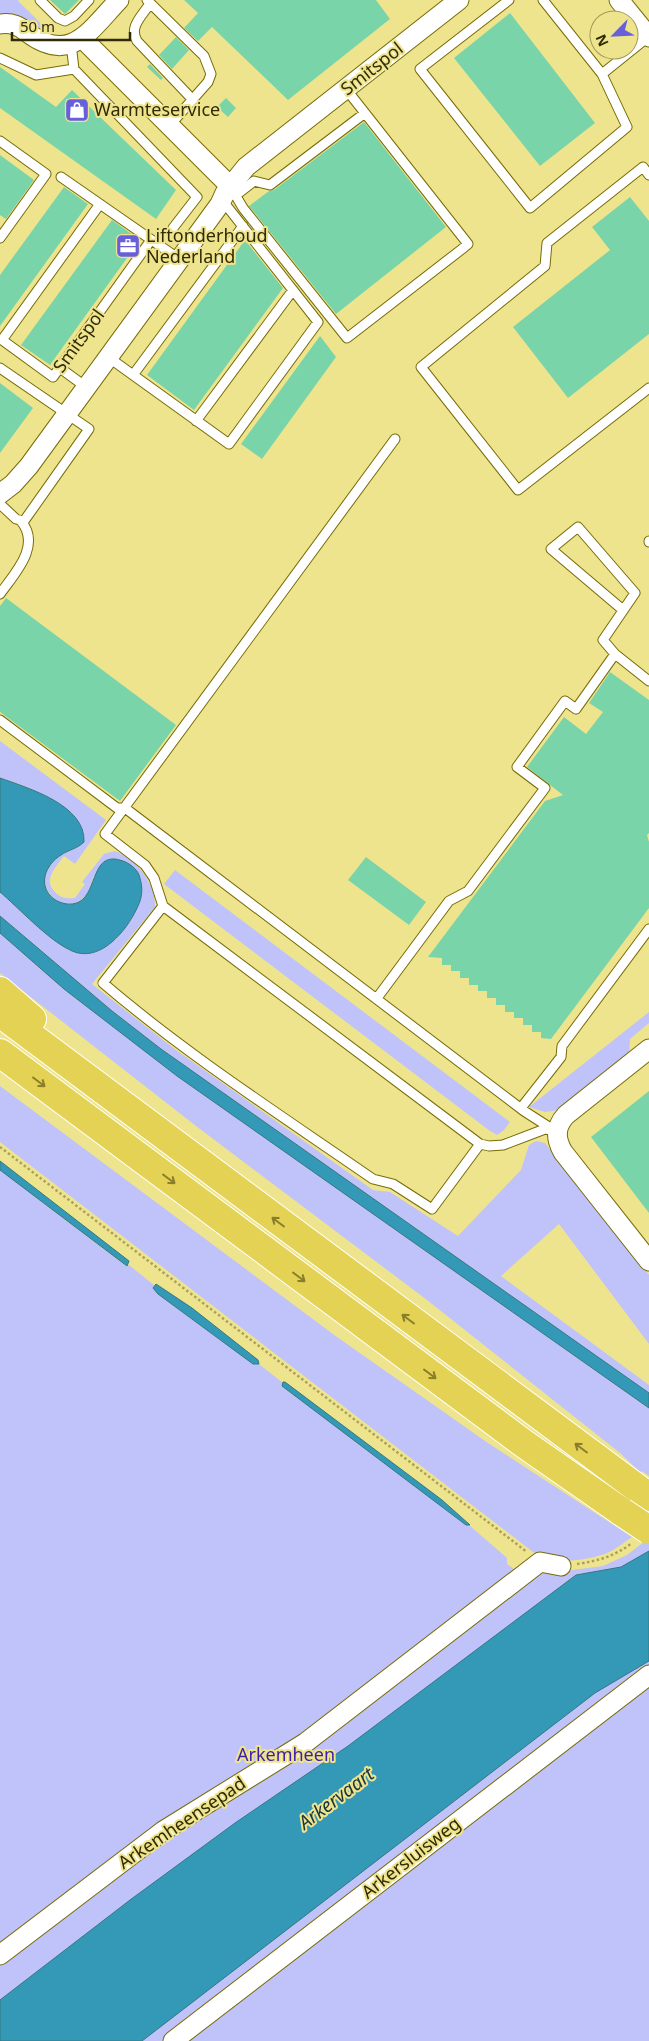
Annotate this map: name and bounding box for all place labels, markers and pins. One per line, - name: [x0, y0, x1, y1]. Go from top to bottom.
- shop icon: Warmteservice: [64, 97, 90, 123]
- place label: Warmteservice: [94, 97, 220, 121]
- place label: Liftonderhoud Nederland: [146, 223, 268, 268]
- office icon: Liftonderhoud Nederland: [115, 233, 141, 259]

